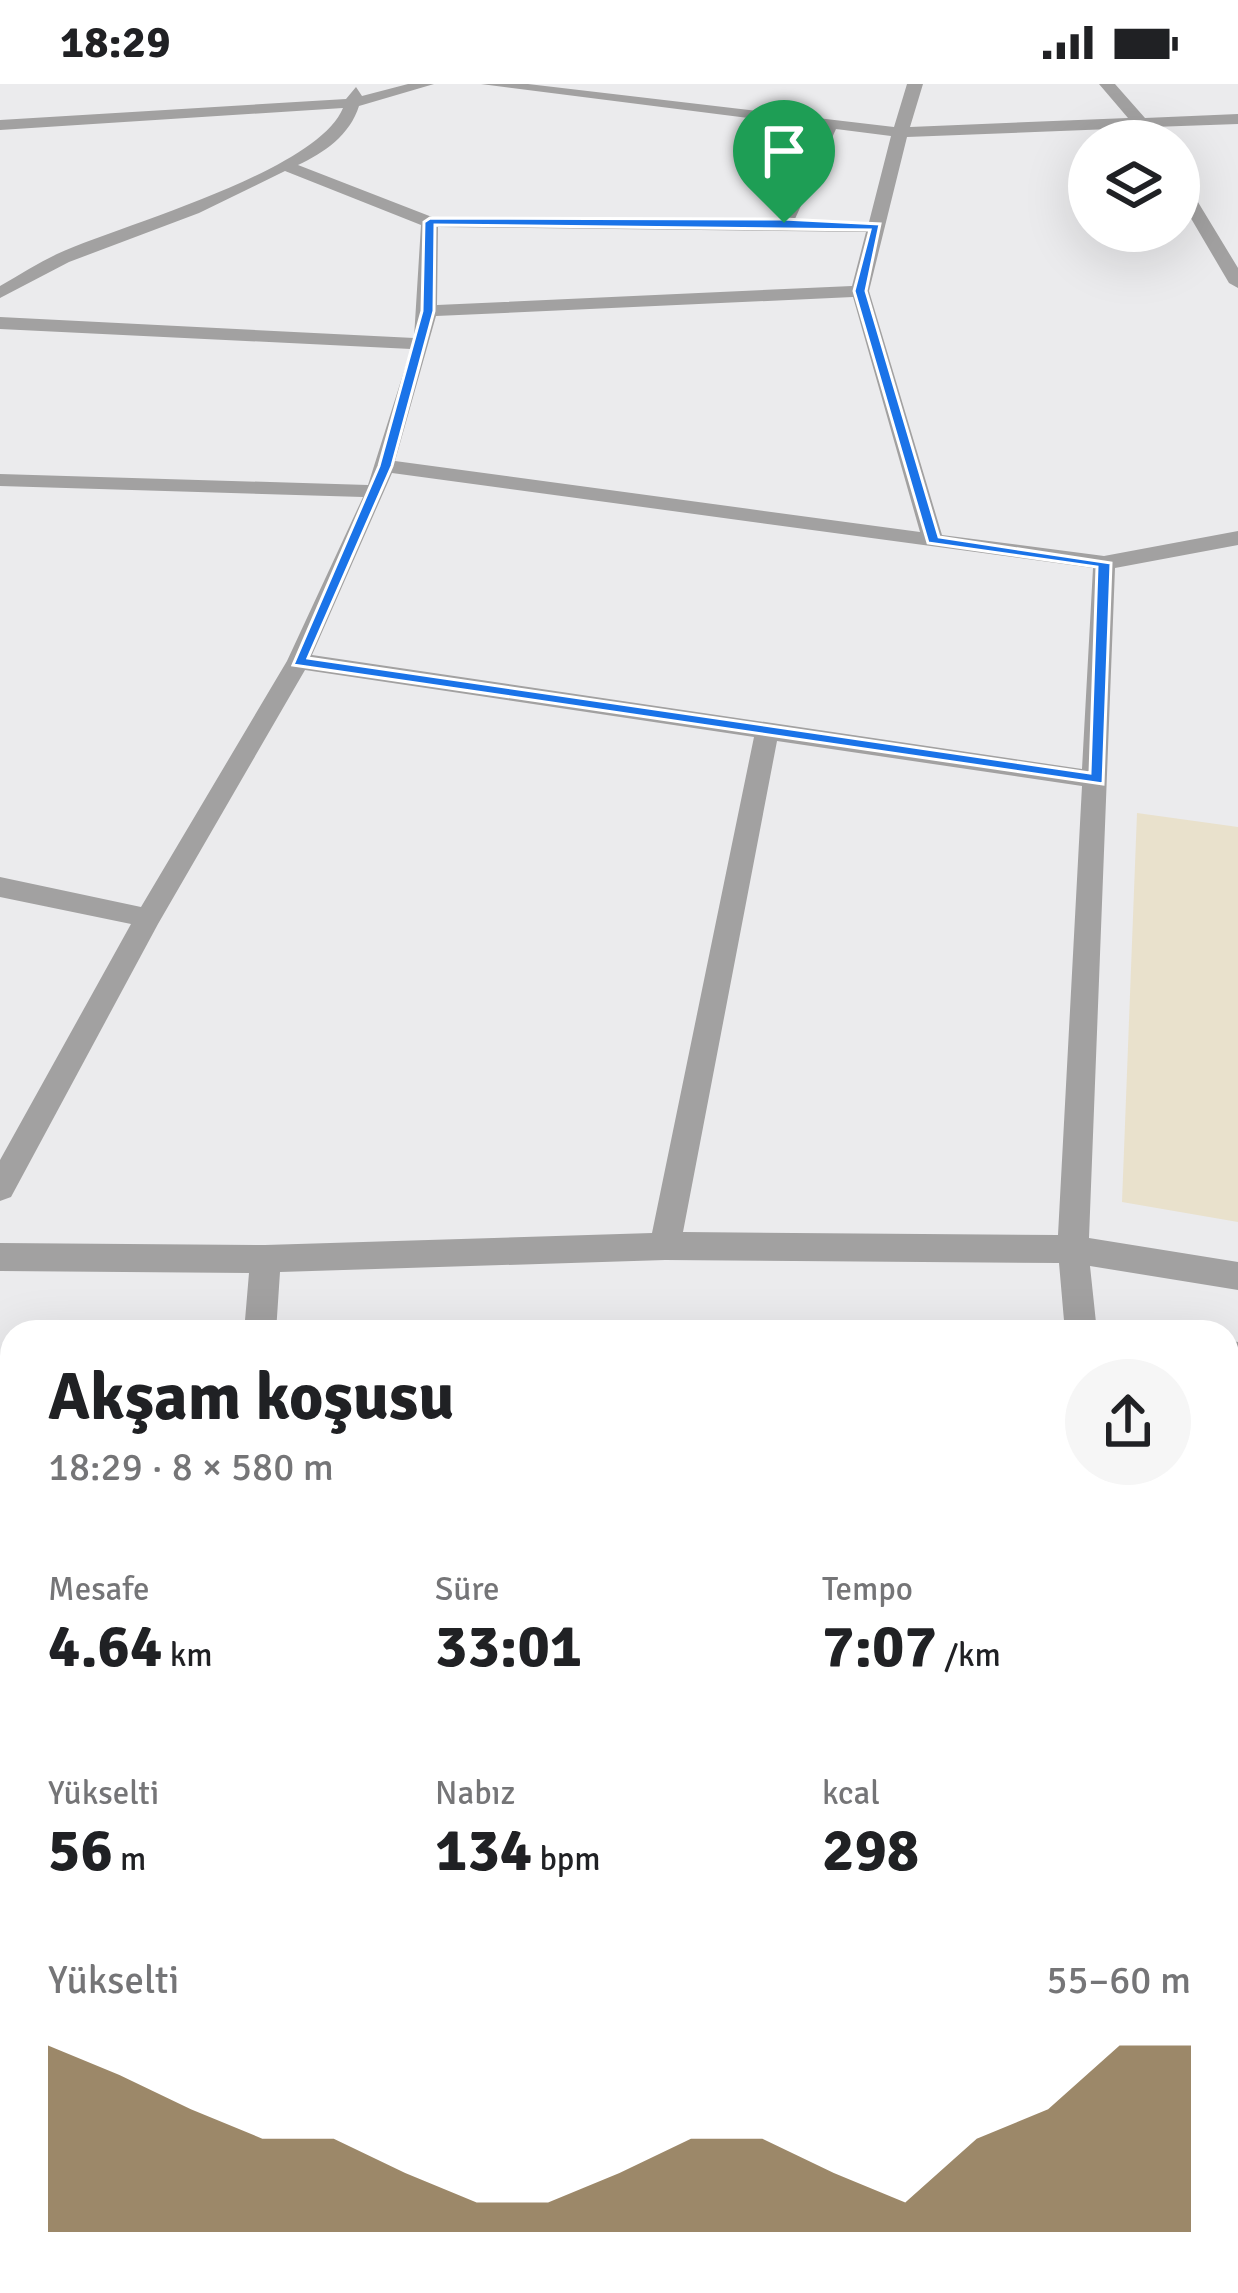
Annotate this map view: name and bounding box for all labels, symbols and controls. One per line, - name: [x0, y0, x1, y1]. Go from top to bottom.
- text: 18:29: [60, 15, 170, 70]
- pin: [733, 100, 835, 223]
- icon: arrive: [751, 118, 817, 184]
- map controls: [1068, 120, 1200, 252]
- button: layers: [1068, 120, 1200, 252]
- text: Akşam koşusu: [48, 1357, 454, 1438]
- button: share: [1065, 1359, 1191, 1485]
- text: 18:29 · 8 × 580 m: [48, 1443, 334, 1491]
- text: Mesafe: [48, 1569, 150, 1610]
- text: Süre: [435, 1569, 499, 1610]
- text: Tempo: [822, 1569, 913, 1610]
- text: 4.64: [48, 1610, 162, 1684]
- text: 33:01: [435, 1610, 582, 1684]
- text: 7:07: [822, 1610, 937, 1684]
- text: km: [162, 1635, 213, 1676]
- text: /km: [937, 1635, 1001, 1676]
- text: Yükselti: [48, 1773, 159, 1814]
- text: Nabız: [435, 1773, 515, 1814]
- text: kcal: [822, 1773, 880, 1814]
- text: 56: [48, 1814, 113, 1888]
- text: 134: [435, 1814, 532, 1888]
- text: 298: [822, 1814, 919, 1888]
- text: m: [113, 1839, 146, 1880]
- text: bpm: [532, 1839, 601, 1880]
- text: Yükselti: [48, 1956, 179, 2004]
- text: 55–60 m: [1046, 1956, 1191, 2004]

